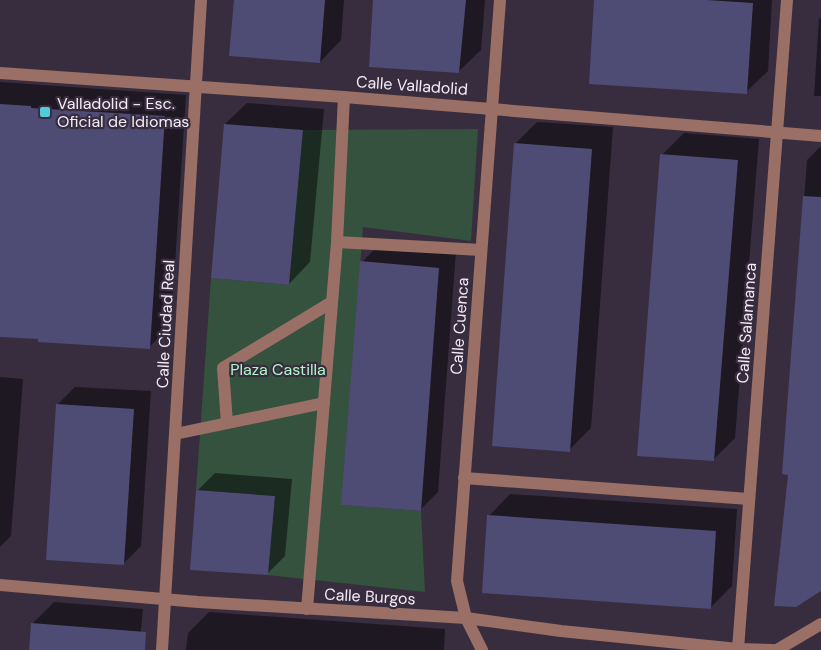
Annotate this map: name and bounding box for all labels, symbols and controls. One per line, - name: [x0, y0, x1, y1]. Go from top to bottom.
- street label: Calle Valladolid: [355, 71, 469, 100]
- place label: Valladolid - Esc. Oficial de Idiomas: [57, 93, 189, 132]
- marker: Valladolid - Esc. Oficial de Idiomas: [38, 105, 52, 119]
- street label: Calle Ciudad Real: [152, 259, 179, 389]
- street label: Calle Salamanca: [732, 262, 761, 384]
- street label: Calle Cuenca: [446, 277, 473, 375]
- park label: Plaza Castilla: [230, 359, 326, 380]
- street label: Calle Burgos: [324, 584, 416, 609]

